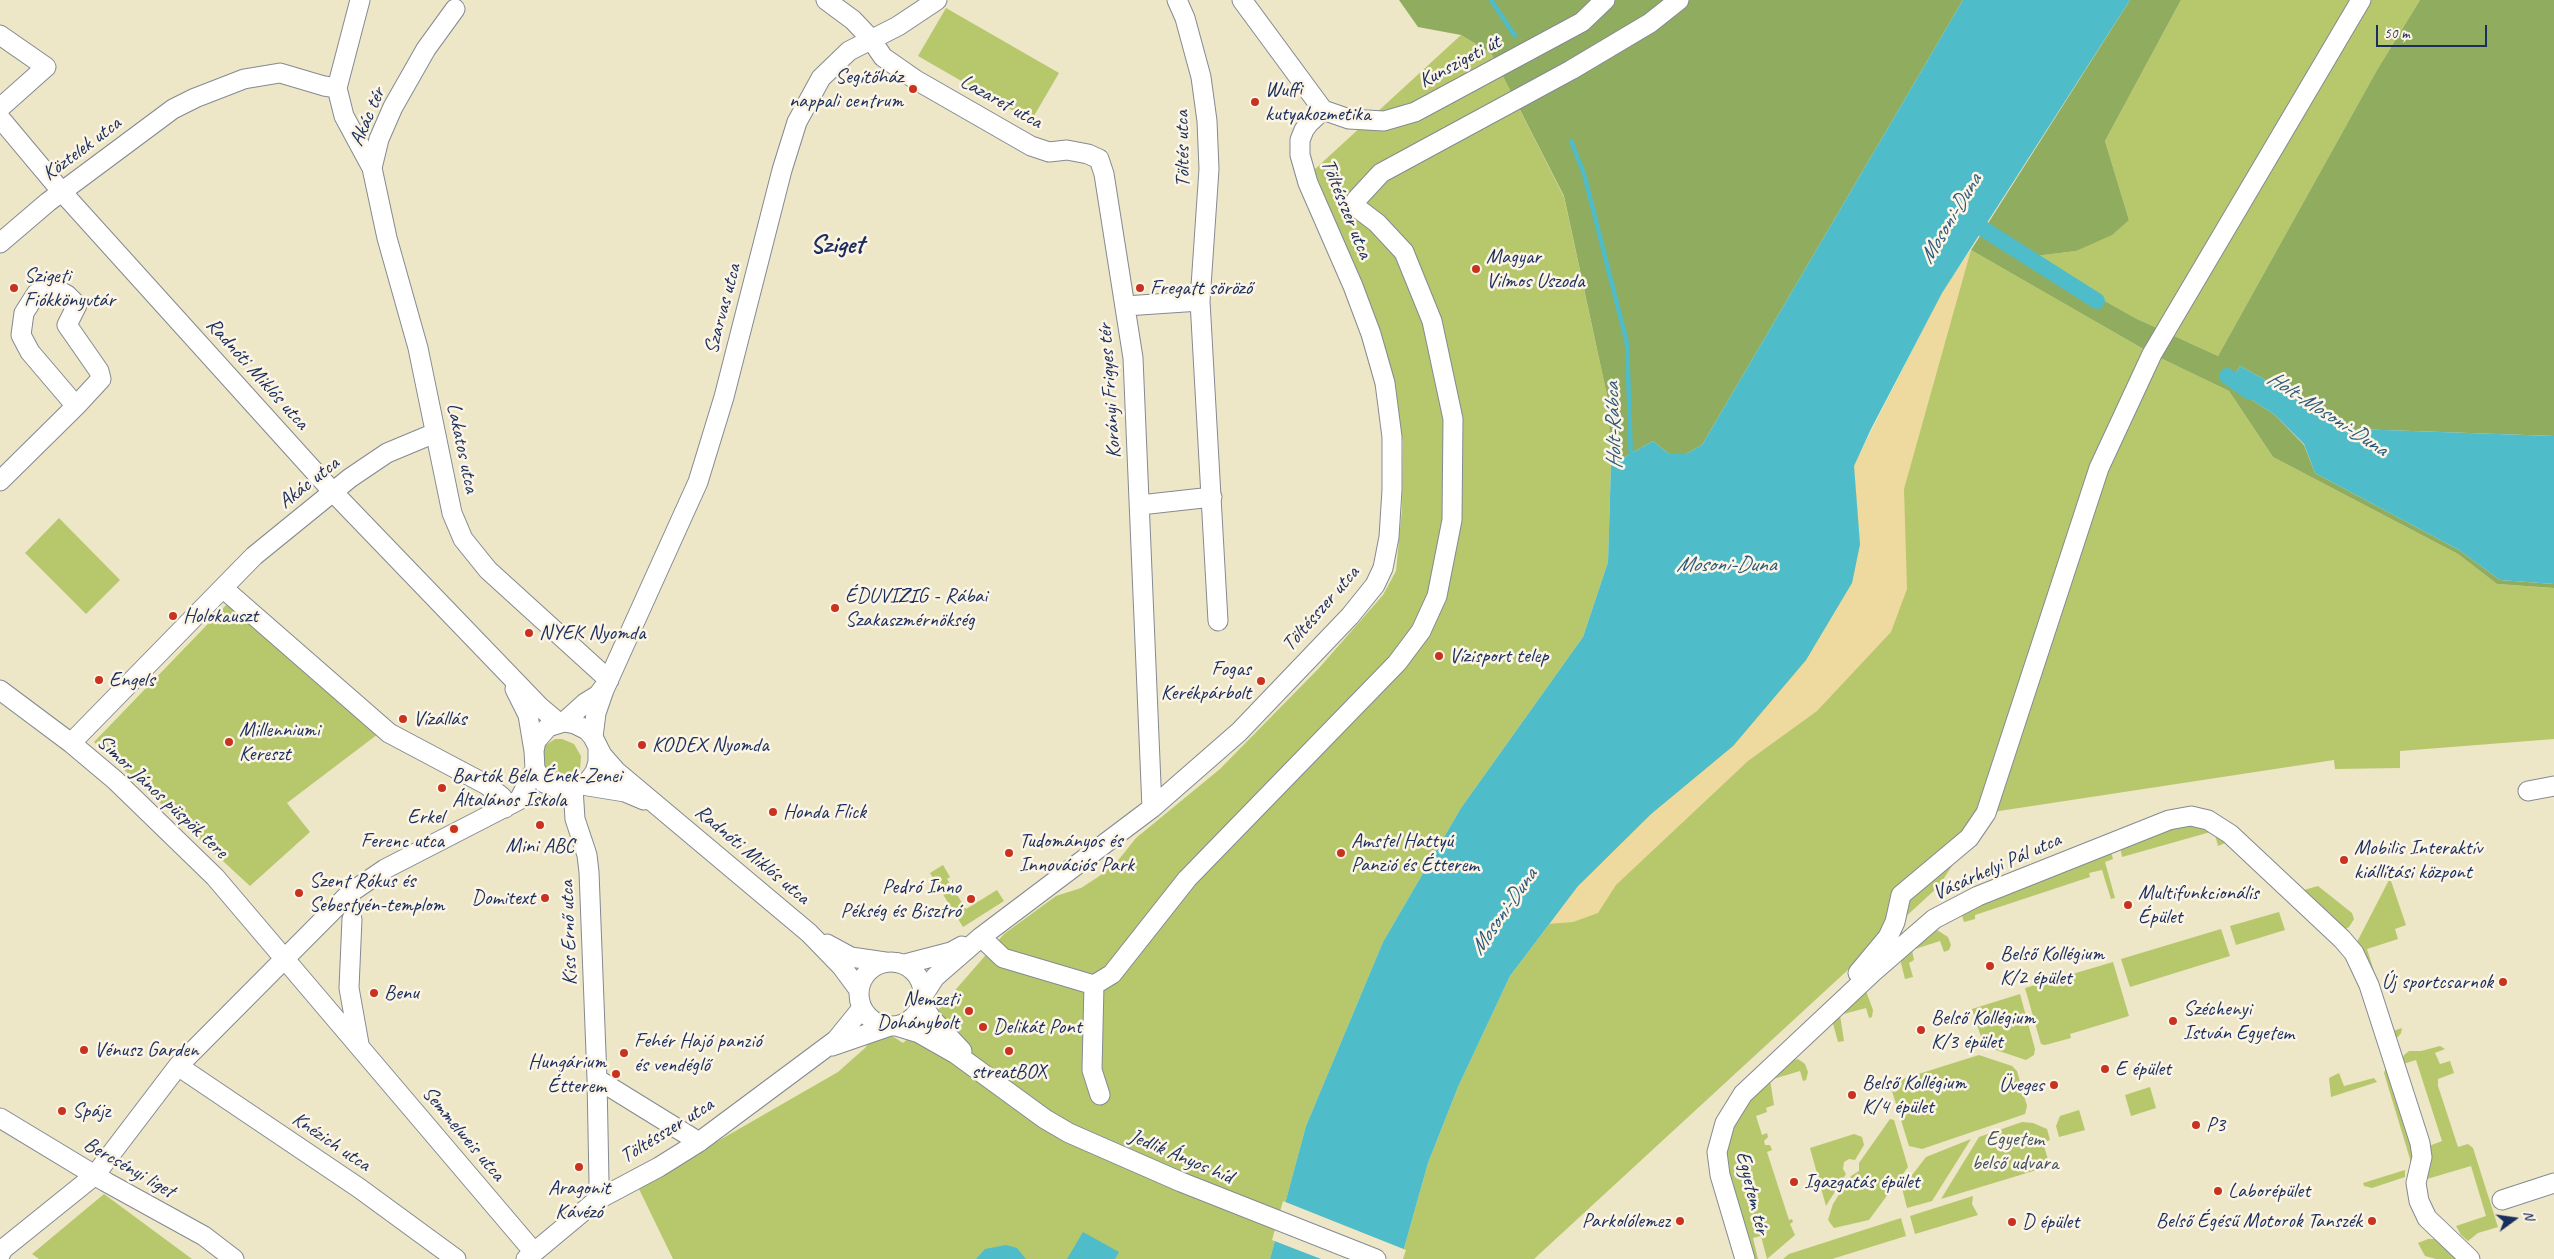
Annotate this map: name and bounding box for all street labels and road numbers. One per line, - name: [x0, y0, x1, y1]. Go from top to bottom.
- street label: Kunszigeti út: [1415, 30, 1505, 94]
- street label: Lazaret utca: [955, 69, 1047, 135]
- street label: Akác tér: [344, 84, 392, 150]
- street label: Töltés utca: [1170, 110, 1196, 188]
- street label: Köztelek utca: [38, 111, 126, 187]
- street label: Töltésszer utca: [1315, 155, 1377, 263]
- street label: Szarvas utca: [699, 261, 747, 357]
- street label: Radnóti Miklós utca: [200, 313, 314, 435]
- street label: Korányi Frigyes tér: [1093, 323, 1127, 459]
- street label: Lakatos utca: [440, 401, 484, 495]
- street label: Akác utca: [273, 451, 345, 515]
- street label: Töltésszer utca: [1277, 561, 1365, 657]
- street label: Simor János püspök tere: [91, 730, 233, 864]
- street label: Radnóti Miklós utca: [689, 800, 815, 910]
- street label: Vásárhelyi Pál utca: [1929, 828, 2065, 906]
- street label: Kiss Ernő utca: [555, 880, 583, 986]
- street label: Semmelweis utca: [416, 1081, 510, 1187]
- street label: Töltésszer utca: [616, 1092, 718, 1170]
- street label: Knézich utca: [287, 1107, 375, 1177]
- street label: Jedlik Ányos híd: [1125, 1124, 1237, 1190]
- street label: Bercsényi liget: [79, 1132, 179, 1204]
- street label: Egyetem tér: [1730, 1149, 1774, 1237]

